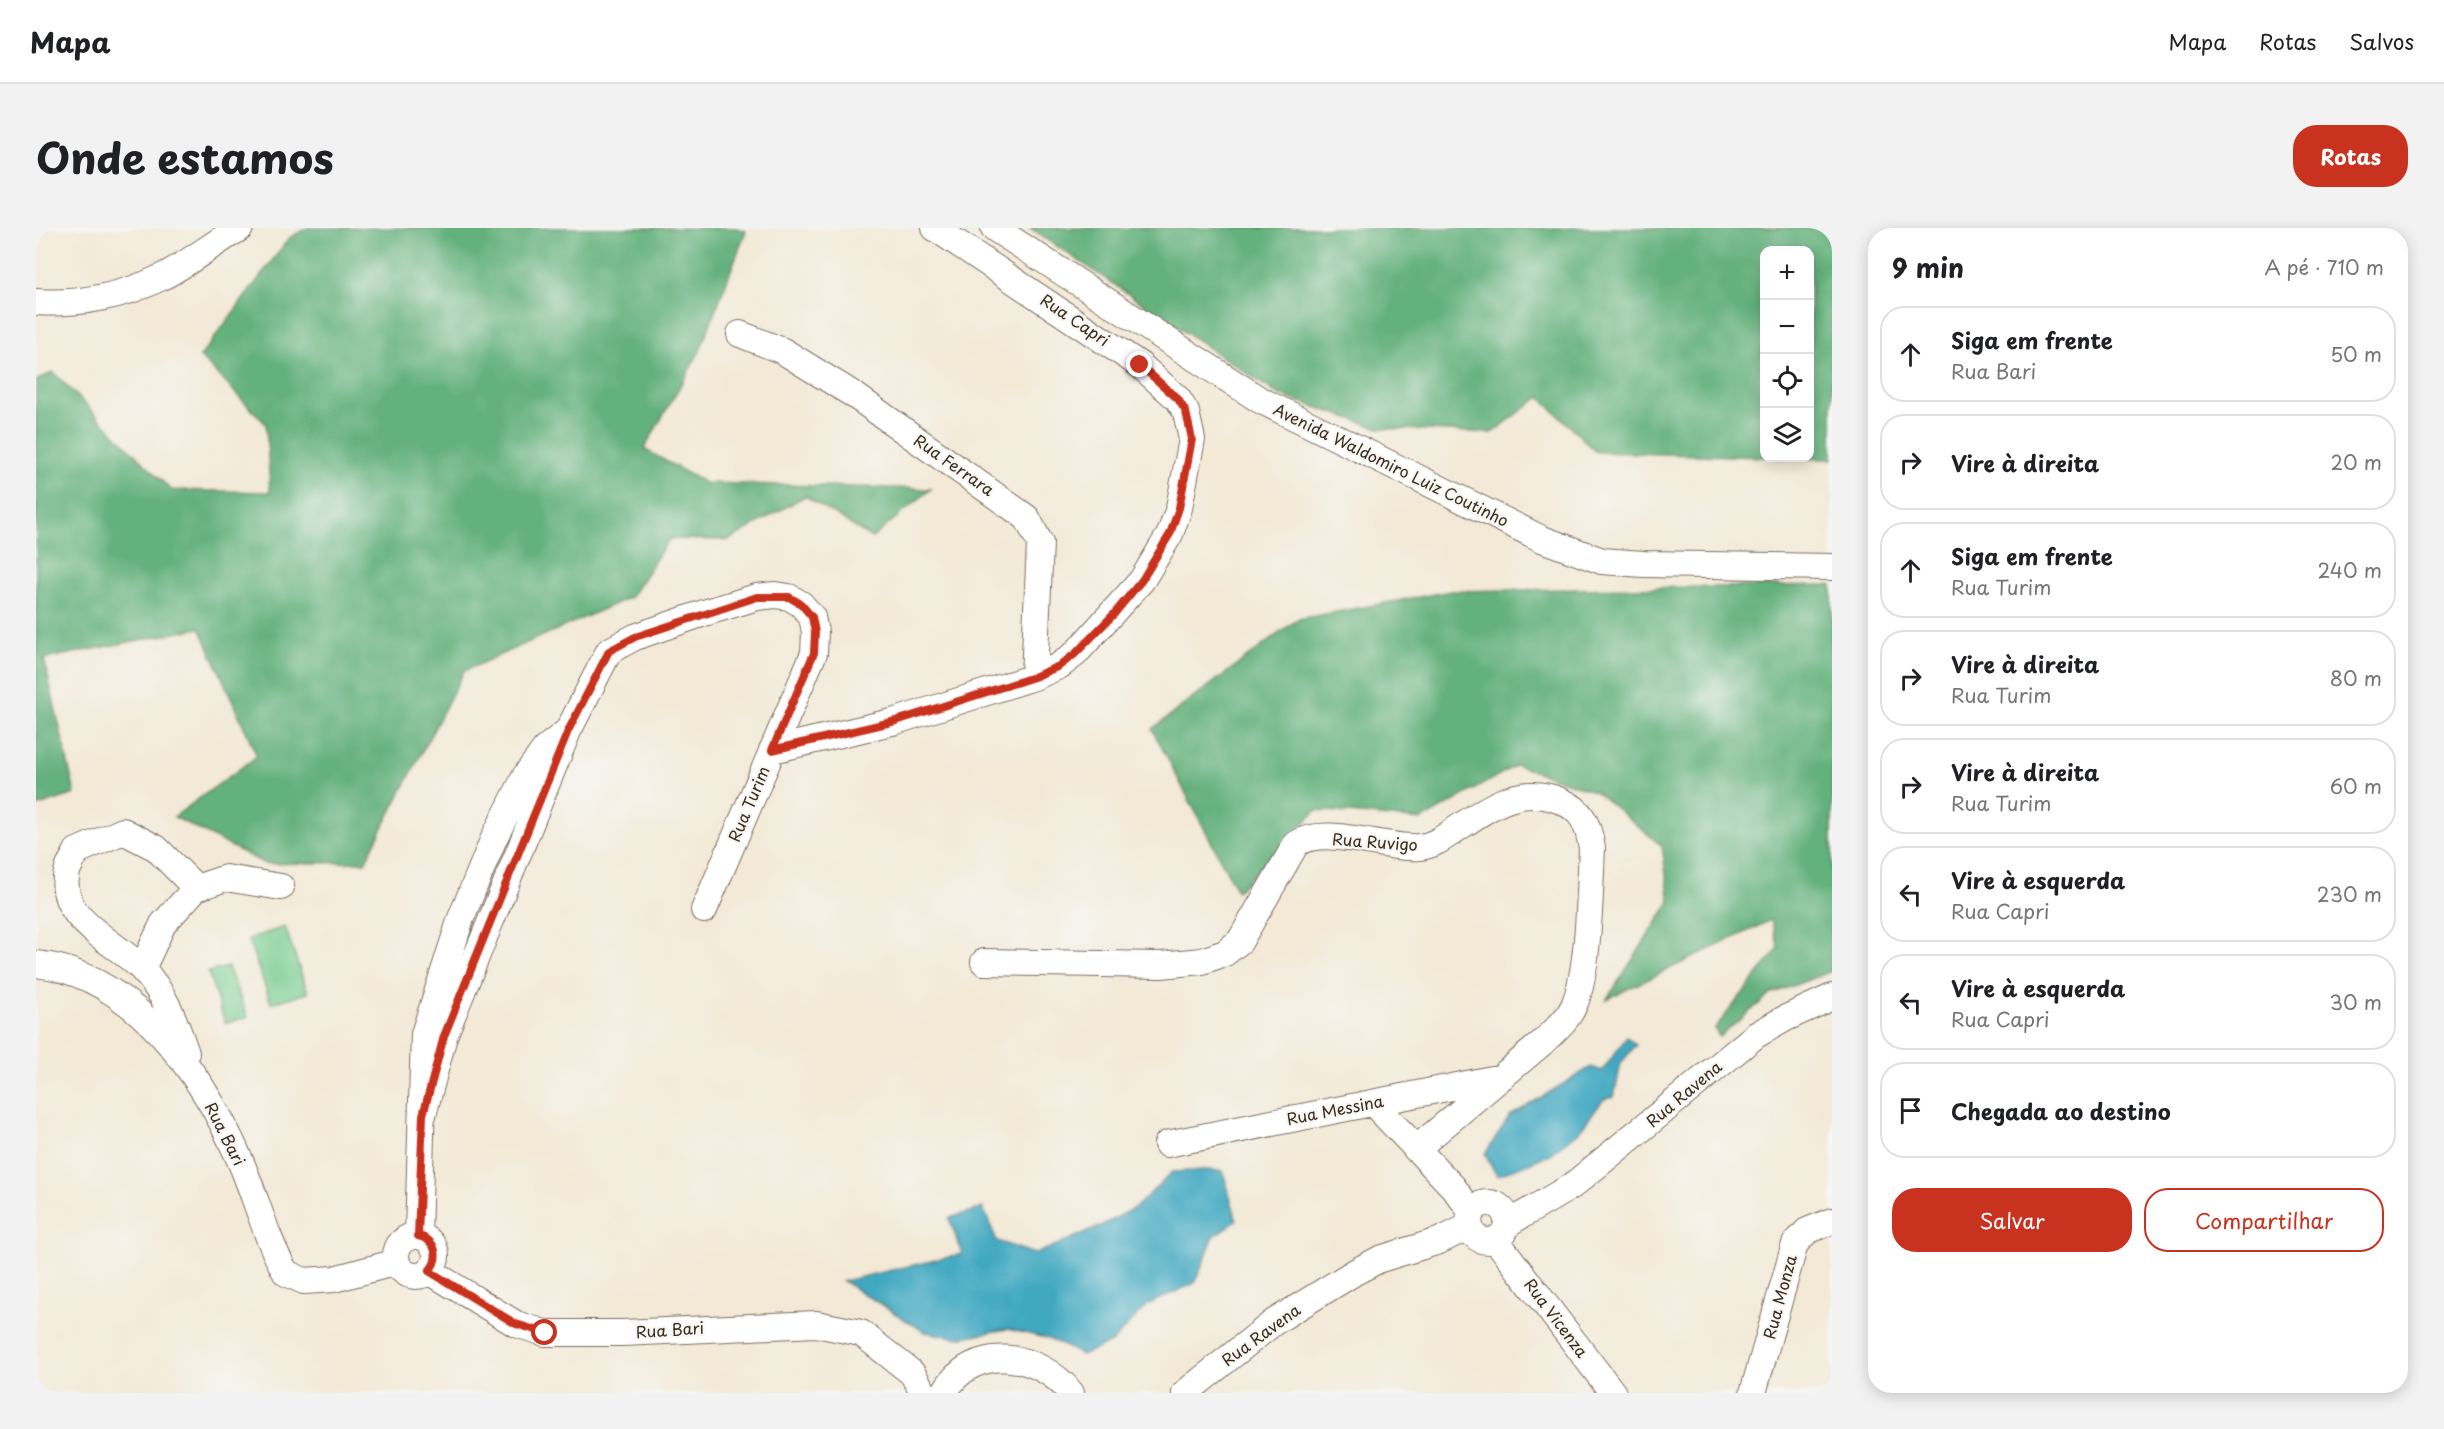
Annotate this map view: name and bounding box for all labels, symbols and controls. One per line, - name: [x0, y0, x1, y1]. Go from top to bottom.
- text: Mapa: [30, 20, 111, 63]
- text: Mapa: [2169, 25, 2226, 57]
- text: Rotas: [2259, 25, 2316, 57]
- text: Salvos: [2349, 25, 2414, 57]
- text: Onde estamos: [36, 125, 334, 188]
- button: Rotas: [2293, 125, 2408, 187]
- map controls: [1760, 246, 1814, 462]
- button: +: [1760, 246, 1814, 300]
- text: 9 min: [1892, 248, 1964, 287]
- text: A pé · 710 m: [2264, 252, 2384, 282]
- street label: Rua Capri: [1036, 287, 1115, 351]
- button: −: [1760, 300, 1814, 354]
- text: Siga em frente: [1951, 323, 2113, 356]
- icon: ahead: [1894, 338, 1927, 371]
- text: 50 m: [2330, 339, 2382, 369]
- route end: [1126, 351, 1152, 377]
- button: locate: [1760, 354, 1814, 408]
- text: Rua Bari: [1951, 356, 2036, 386]
- street label: Avenida Waldomiro Luiz Coutinho: [1270, 397, 1513, 532]
- button: layers: [1760, 408, 1814, 462]
- street label: Rua Ferrara: [909, 428, 1000, 501]
- icon: right: [1894, 446, 1927, 479]
- text: Vire à direita: [1951, 446, 2099, 479]
- text: 20 m: [2330, 447, 2382, 477]
- text: Siga em frente: [1951, 539, 2113, 572]
- icon: ahead: [1894, 554, 1927, 587]
- text: 240 m: [2317, 555, 2382, 585]
- text: Rua Turim: [1951, 572, 2051, 602]
- text: Vire à direita: [1951, 647, 2099, 680]
- icon: right: [1894, 662, 1927, 695]
- text: 80 m: [2330, 663, 2382, 693]
- text: Rua Turim: [1951, 680, 2051, 710]
- text: Vire à direita: [1951, 755, 2099, 788]
- street label: Rua Turim: [721, 762, 775, 845]
- icon: right: [1894, 770, 1927, 803]
- text: 60 m: [2330, 771, 2382, 801]
- text: Rua Turim: [1951, 788, 2051, 818]
- street label: Rua Ruvigo: [1331, 826, 1419, 856]
- text: Vire à esquerda: [1951, 863, 2125, 896]
- icon: left: [1894, 878, 1927, 911]
- text: 230 m: [2317, 879, 2382, 909]
- text: Rua Capri: [1951, 896, 2050, 926]
- text: Vire à esquerda: [1951, 971, 2125, 1004]
- icon: left: [1894, 986, 1927, 1019]
- text: 30 m: [2329, 987, 2382, 1017]
- text: Rua Capri: [1951, 1004, 2050, 1034]
- street label: Rua Ravena: [1640, 1054, 1726, 1132]
- street label: Rua Messina: [1284, 1088, 1385, 1130]
- icon: arrive: [1894, 1094, 1927, 1127]
- text: Chegada ao destino: [1951, 1094, 2171, 1127]
- street label: Rua Bari: [200, 1098, 252, 1169]
- button: Salvar: [1892, 1188, 2132, 1252]
- button: Compartilhar: [2144, 1188, 2384, 1252]
- street label: Rua Monza: [1756, 1252, 1802, 1342]
- street label: Rua Vicenza: [1519, 1273, 1594, 1362]
- street label: Rua Ravena: [1216, 1297, 1305, 1371]
- street label: Rua Bari: [635, 1315, 705, 1343]
- route start: [531, 1319, 557, 1345]

